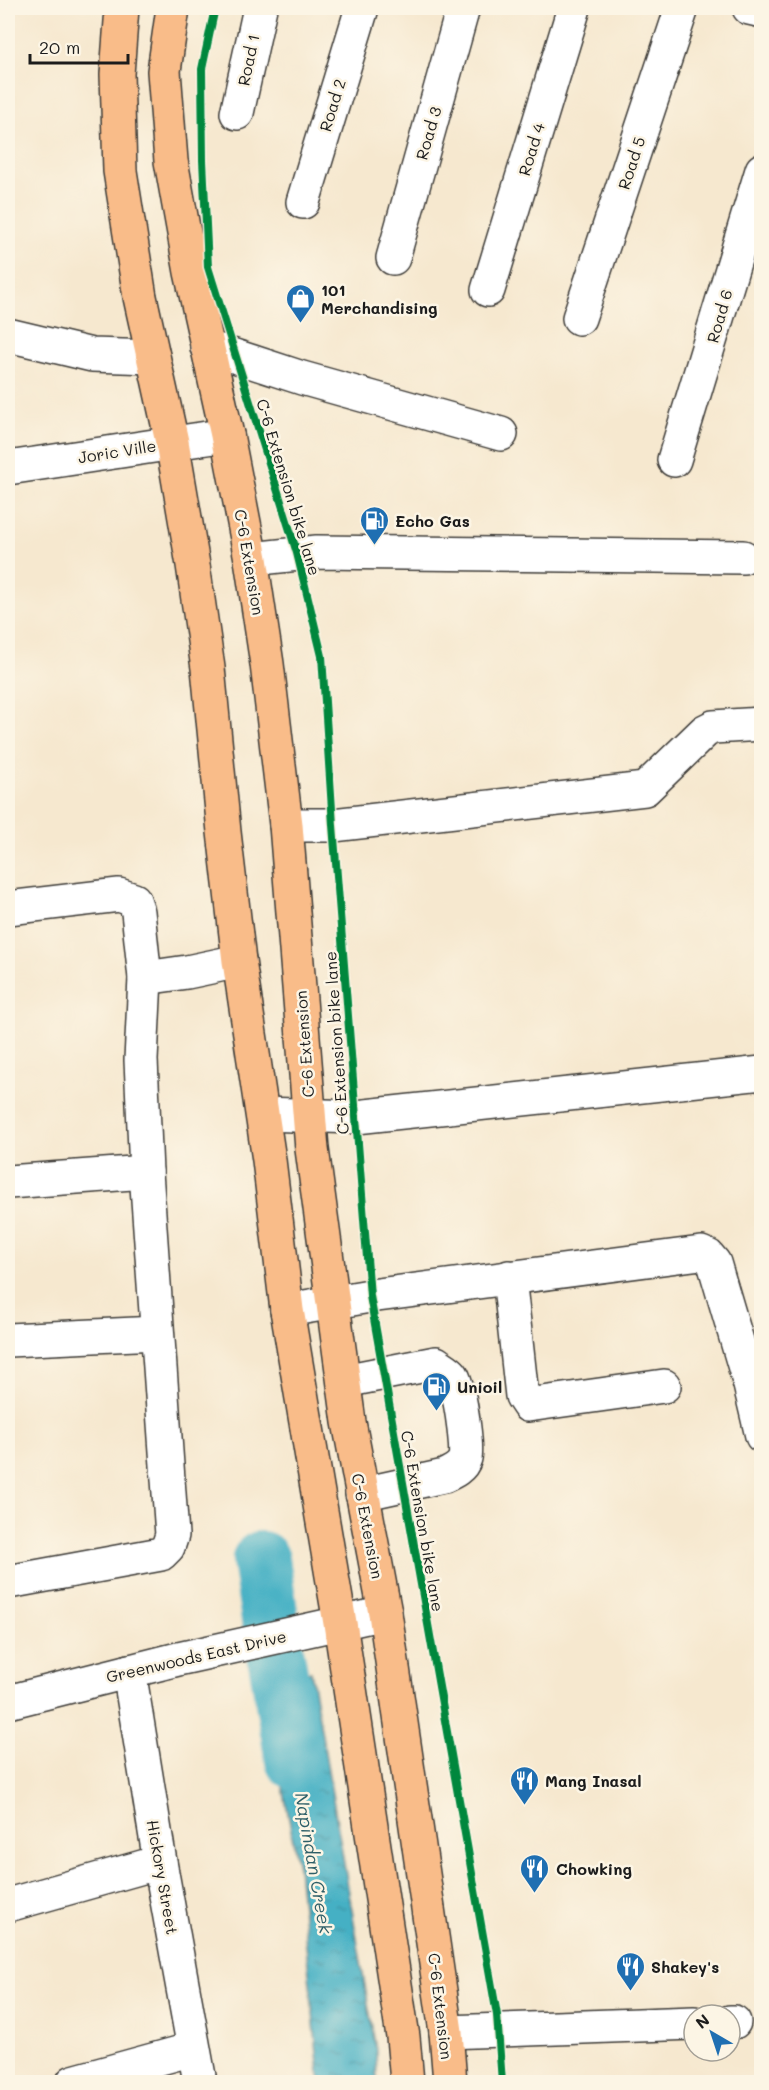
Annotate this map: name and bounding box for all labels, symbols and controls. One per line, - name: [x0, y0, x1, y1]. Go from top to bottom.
- scale bar: [30, 27, 128, 65]
- street label: Road 1: [232, 32, 264, 88]
- text: 20 m: [39, 35, 80, 59]
- street label: Road 2: [314, 76, 350, 134]
- street label: Road 3: [410, 104, 446, 162]
- street label: Road 4: [513, 119, 549, 178]
- street label: Road 5: [613, 134, 649, 192]
- place label: 101 Merchandising: [321, 279, 437, 318]
- shop icon: 101 Merchandising: [284, 282, 316, 324]
- street label: Road 6: [701, 287, 737, 345]
- street label: C-6 Extension bike lane: [252, 396, 326, 578]
- street label: Joric Ville: [76, 434, 158, 468]
- fuel station icon: Echo Gas: [358, 504, 390, 546]
- street label: C-6 Extension: [230, 507, 270, 617]
- place label: Echo Gas: [395, 510, 470, 531]
- street label: C-6 Extension bike lane: [319, 951, 353, 1135]
- street label: C-6 Extension: [290, 990, 318, 1098]
- fuel station icon: Unioil: [420, 1370, 452, 1412]
- place label: Unioil: [457, 1376, 502, 1397]
- street label: C-6 Extension bike lane: [397, 1429, 449, 1613]
- street label: C-6 Extension: [347, 1471, 389, 1581]
- street label: Greenwoods East Drive: [104, 1625, 288, 1687]
- restaurant icon: Mang Inasal: [508, 1764, 540, 1806]
- place label: Mang Inasal: [545, 1770, 642, 1791]
- water label: Napindan Creek: [290, 1790, 338, 1936]
- street label: Hickory Street: [143, 1818, 183, 1936]
- restaurant icon: Chowking: [519, 1852, 551, 1894]
- place label: Chowking: [556, 1858, 632, 1879]
- restaurant icon: Shakey's: [614, 1950, 646, 1992]
- street label: C-6 Extension: [424, 1952, 458, 2060]
- place label: Shakey's: [651, 1956, 719, 1977]
- north arrow: [682, 2003, 742, 2063]
- text: N: [691, 2009, 714, 2033]

